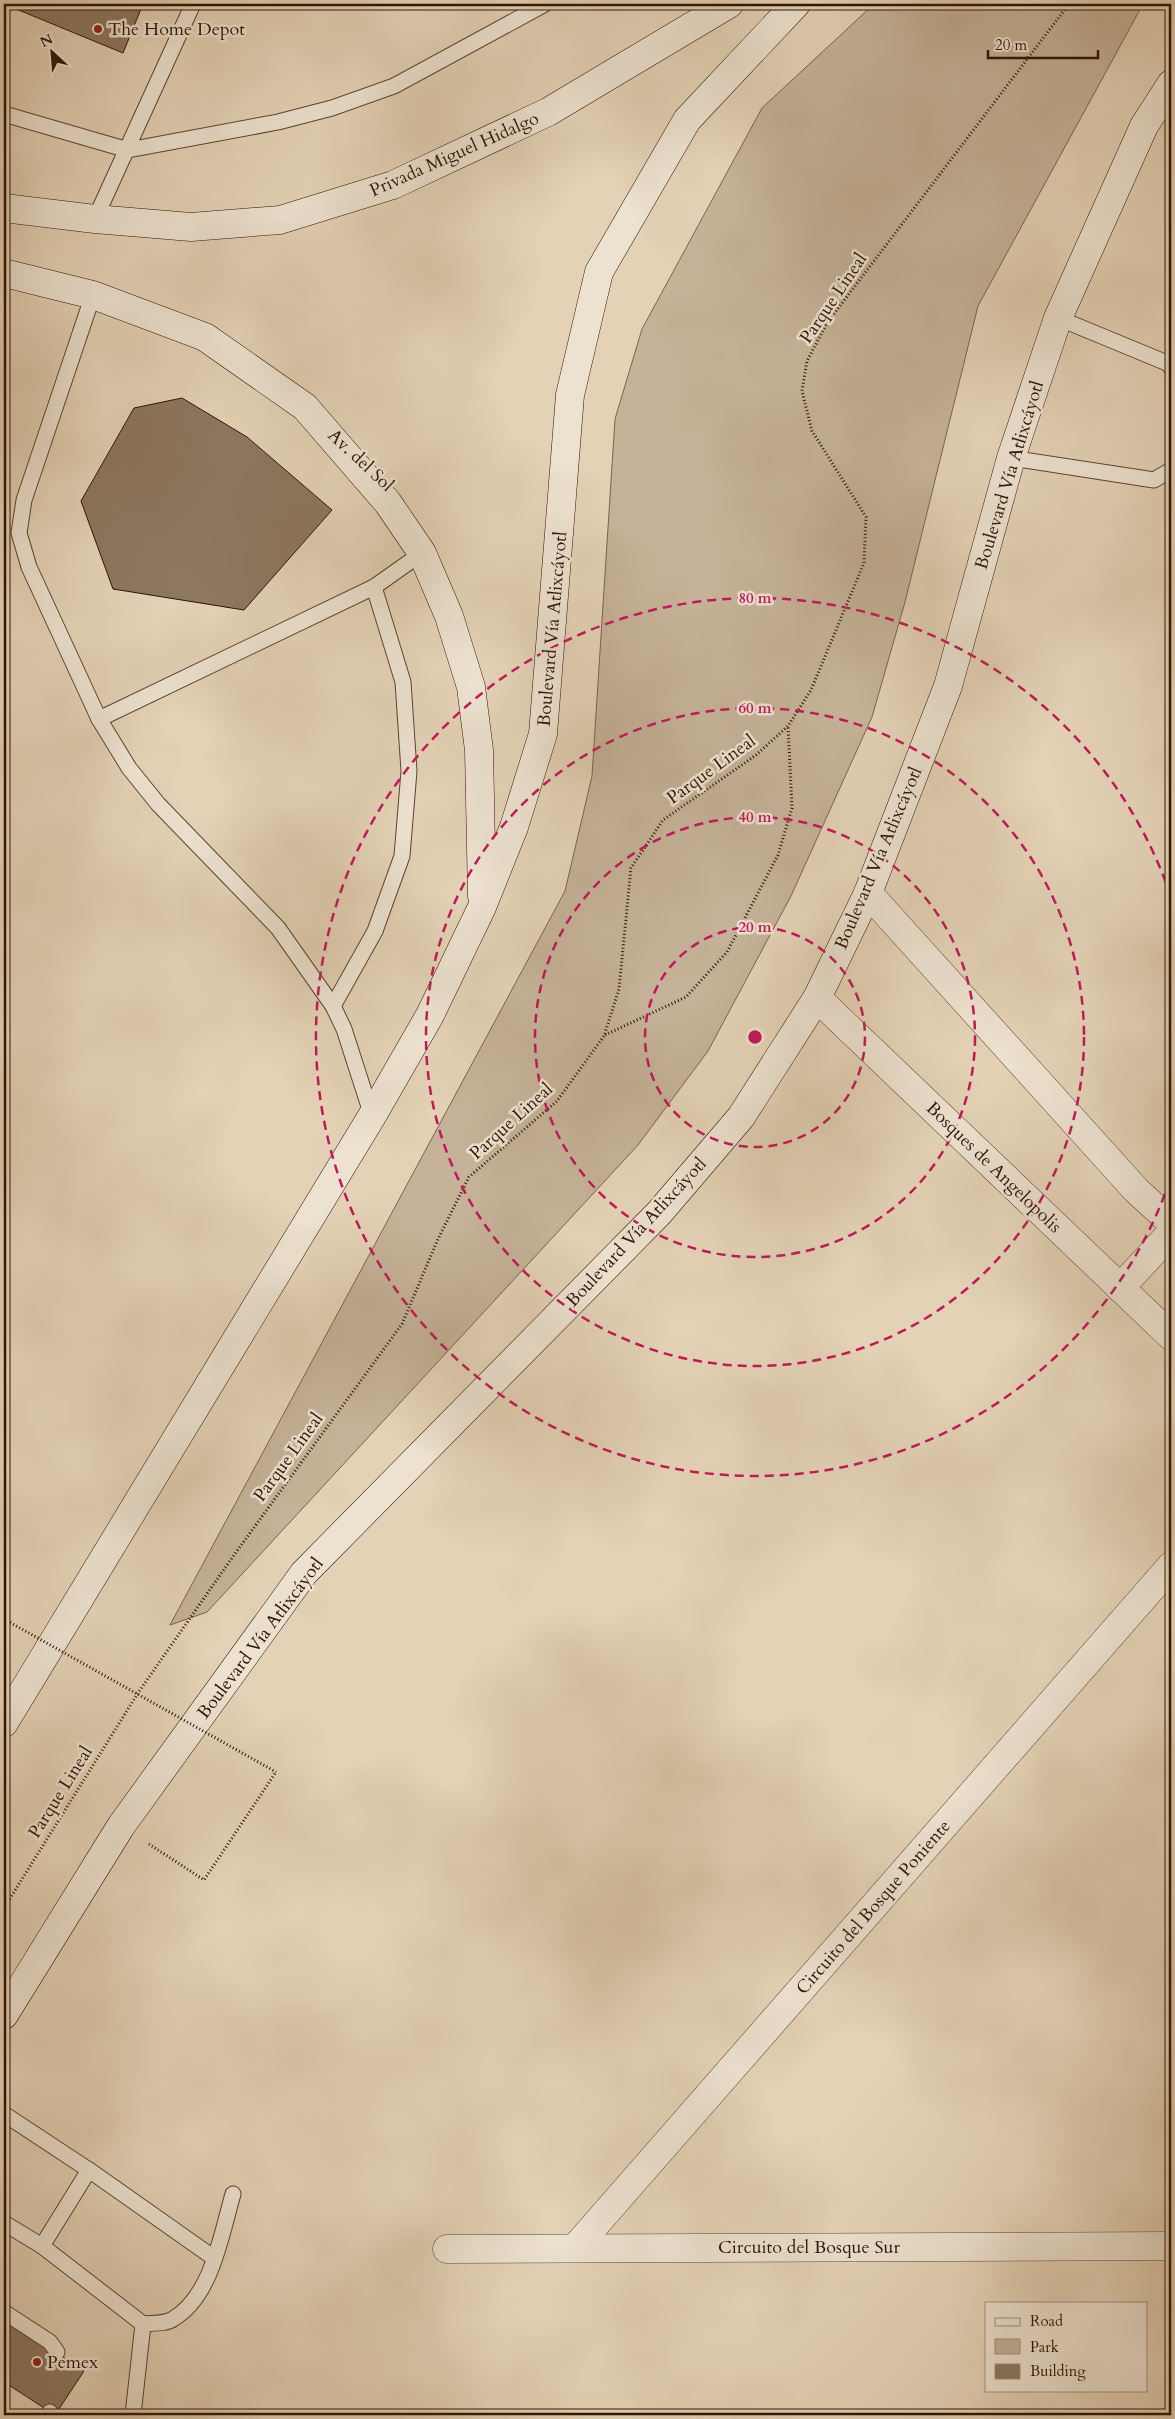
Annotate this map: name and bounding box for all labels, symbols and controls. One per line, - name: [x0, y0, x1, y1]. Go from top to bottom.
- place label: The Home Depot: [108, 17, 245, 42]
- marker: The Home Depot: [92, 23, 104, 35]
- north arrow: [28, 28, 78, 78]
- scale bar: [988, 28, 1098, 60]
- text: N: [37, 30, 56, 52]
- text: 20 m: [995, 35, 1027, 55]
- street label: Privada Miguel Hidalgo: [366, 106, 543, 203]
- street label: Parque Lineal: [794, 248, 873, 348]
- street label: Boulevard Vía Atlixcáyotl: [969, 377, 1050, 572]
- street label: Av. del Sol: [322, 423, 399, 498]
- street label: Boulevard Vía Atlixcáyotl: [532, 530, 574, 728]
- text: 80 m: [738, 588, 772, 608]
- text: 60 m: [738, 698, 772, 718]
- street label: Parque Lineal: [662, 728, 761, 810]
- street label: Boulevard Vía Atlixcáyotl: [829, 763, 928, 953]
- text: 40 m: [738, 807, 772, 827]
- text: 20 m: [738, 917, 772, 937]
- centre of rings: [746, 1028, 764, 1046]
- street label: Parque Lineal: [464, 1077, 559, 1166]
- street label: Bosques de Angelopolis: [920, 1096, 1067, 1239]
- street label: Boulevard Vía Atlixcáyotl: [560, 1152, 713, 1313]
- street label: Parque Lineal: [248, 1407, 329, 1507]
- street label: Boulevard Vía Atlixcáyotl: [191, 1552, 330, 1724]
- street label: Parque Lineal: [22, 1741, 99, 1843]
- street label: Circuito del Bosque Poniente: [790, 1814, 956, 2000]
- street label: Circuito del Bosque Sur: [718, 2235, 900, 2260]
- legend: [985, 2302, 1148, 2392]
- text: Road: [1030, 2311, 1063, 2331]
- text: Park: [1030, 2337, 1059, 2357]
- place label: Pemex: [47, 2350, 98, 2375]
- marker: Pemex: [31, 2356, 43, 2368]
- text: Building: [1030, 2361, 1086, 2381]

